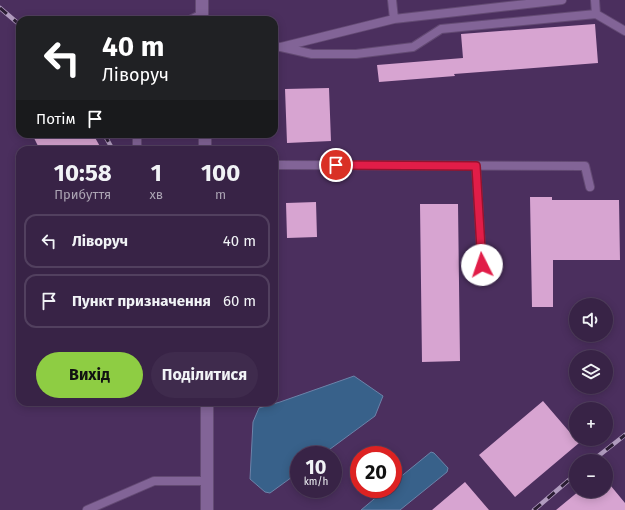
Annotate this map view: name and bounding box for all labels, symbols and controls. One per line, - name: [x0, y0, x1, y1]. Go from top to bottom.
- text: 40 m: [102, 30, 165, 63]
- icon: left: [36, 32, 88, 84]
- text: Ліворуч: [102, 64, 169, 86]
- icon: arrive: [84, 108, 106, 130]
- text: Потім: [36, 110, 76, 128]
- pin: [319, 148, 353, 182]
- icon: arrive: [325, 154, 347, 176]
- text: 10:58: [54, 159, 112, 187]
- text: 1: [151, 159, 162, 187]
- text: 100: [201, 159, 240, 187]
- text: Прибуття: [54, 187, 111, 202]
- text: хв: [150, 187, 163, 202]
- text: m: [215, 187, 226, 202]
- icon: left: [38, 230, 60, 252]
- text: Ліворуч: [72, 232, 128, 250]
- text: 40 m: [223, 232, 256, 250]
- position arrow: [461, 244, 503, 286]
- icon: arrive: [38, 290, 60, 312]
- text: Пункт призначення: [72, 292, 211, 310]
- text: 60 m: [223, 292, 256, 310]
- map controls: [569, 298, 613, 498]
- button: sound: [569, 298, 613, 342]
- button: layers: [569, 350, 613, 394]
- button: Вихід: [36, 352, 143, 398]
- button: Поділитися: [151, 352, 258, 398]
- button: +: [569, 402, 613, 446]
- speed limit sign: 20: [350, 446, 402, 498]
- button: −: [569, 454, 613, 498]
- text: 10: [306, 455, 326, 479]
- text: km/h: [304, 476, 328, 488]

